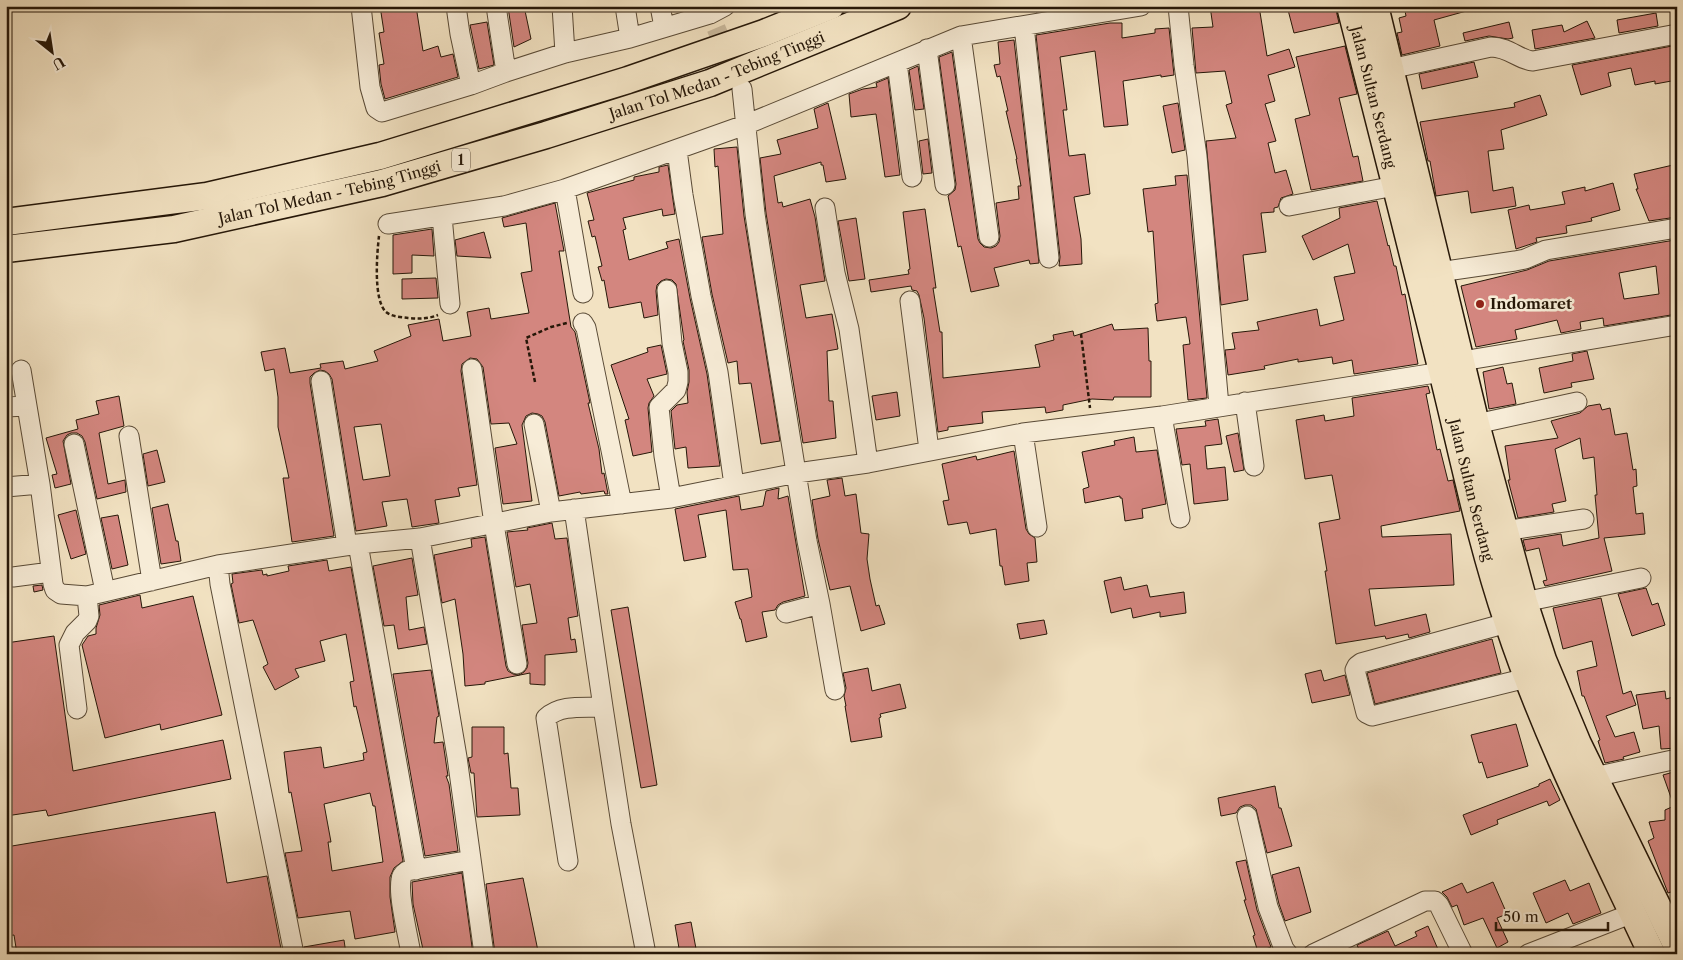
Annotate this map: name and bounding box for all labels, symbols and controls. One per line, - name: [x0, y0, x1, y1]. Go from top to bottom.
- street label: Jalan Sultan Serdang: [1346, 22, 1401, 170]
- street label: Jalan Tol Medan - Tebing Tinggi: [605, 27, 828, 124]
- north arrow: [28, 28, 78, 78]
- text: U: [49, 53, 68, 74]
- road number: 1: [452, 148, 470, 172]
- street label: Jalan Tol Medan - Tebing Tinggi: [215, 156, 443, 228]
- place label: Indomaret: [1490, 294, 1572, 313]
- marker: Indomaret: [1474, 298, 1486, 310]
- street label: Jalan Sultan Serdang: [1444, 415, 1499, 563]
- scale bar: [1496, 900, 1608, 932]
- text: 50 m: [1503, 907, 1539, 926]

